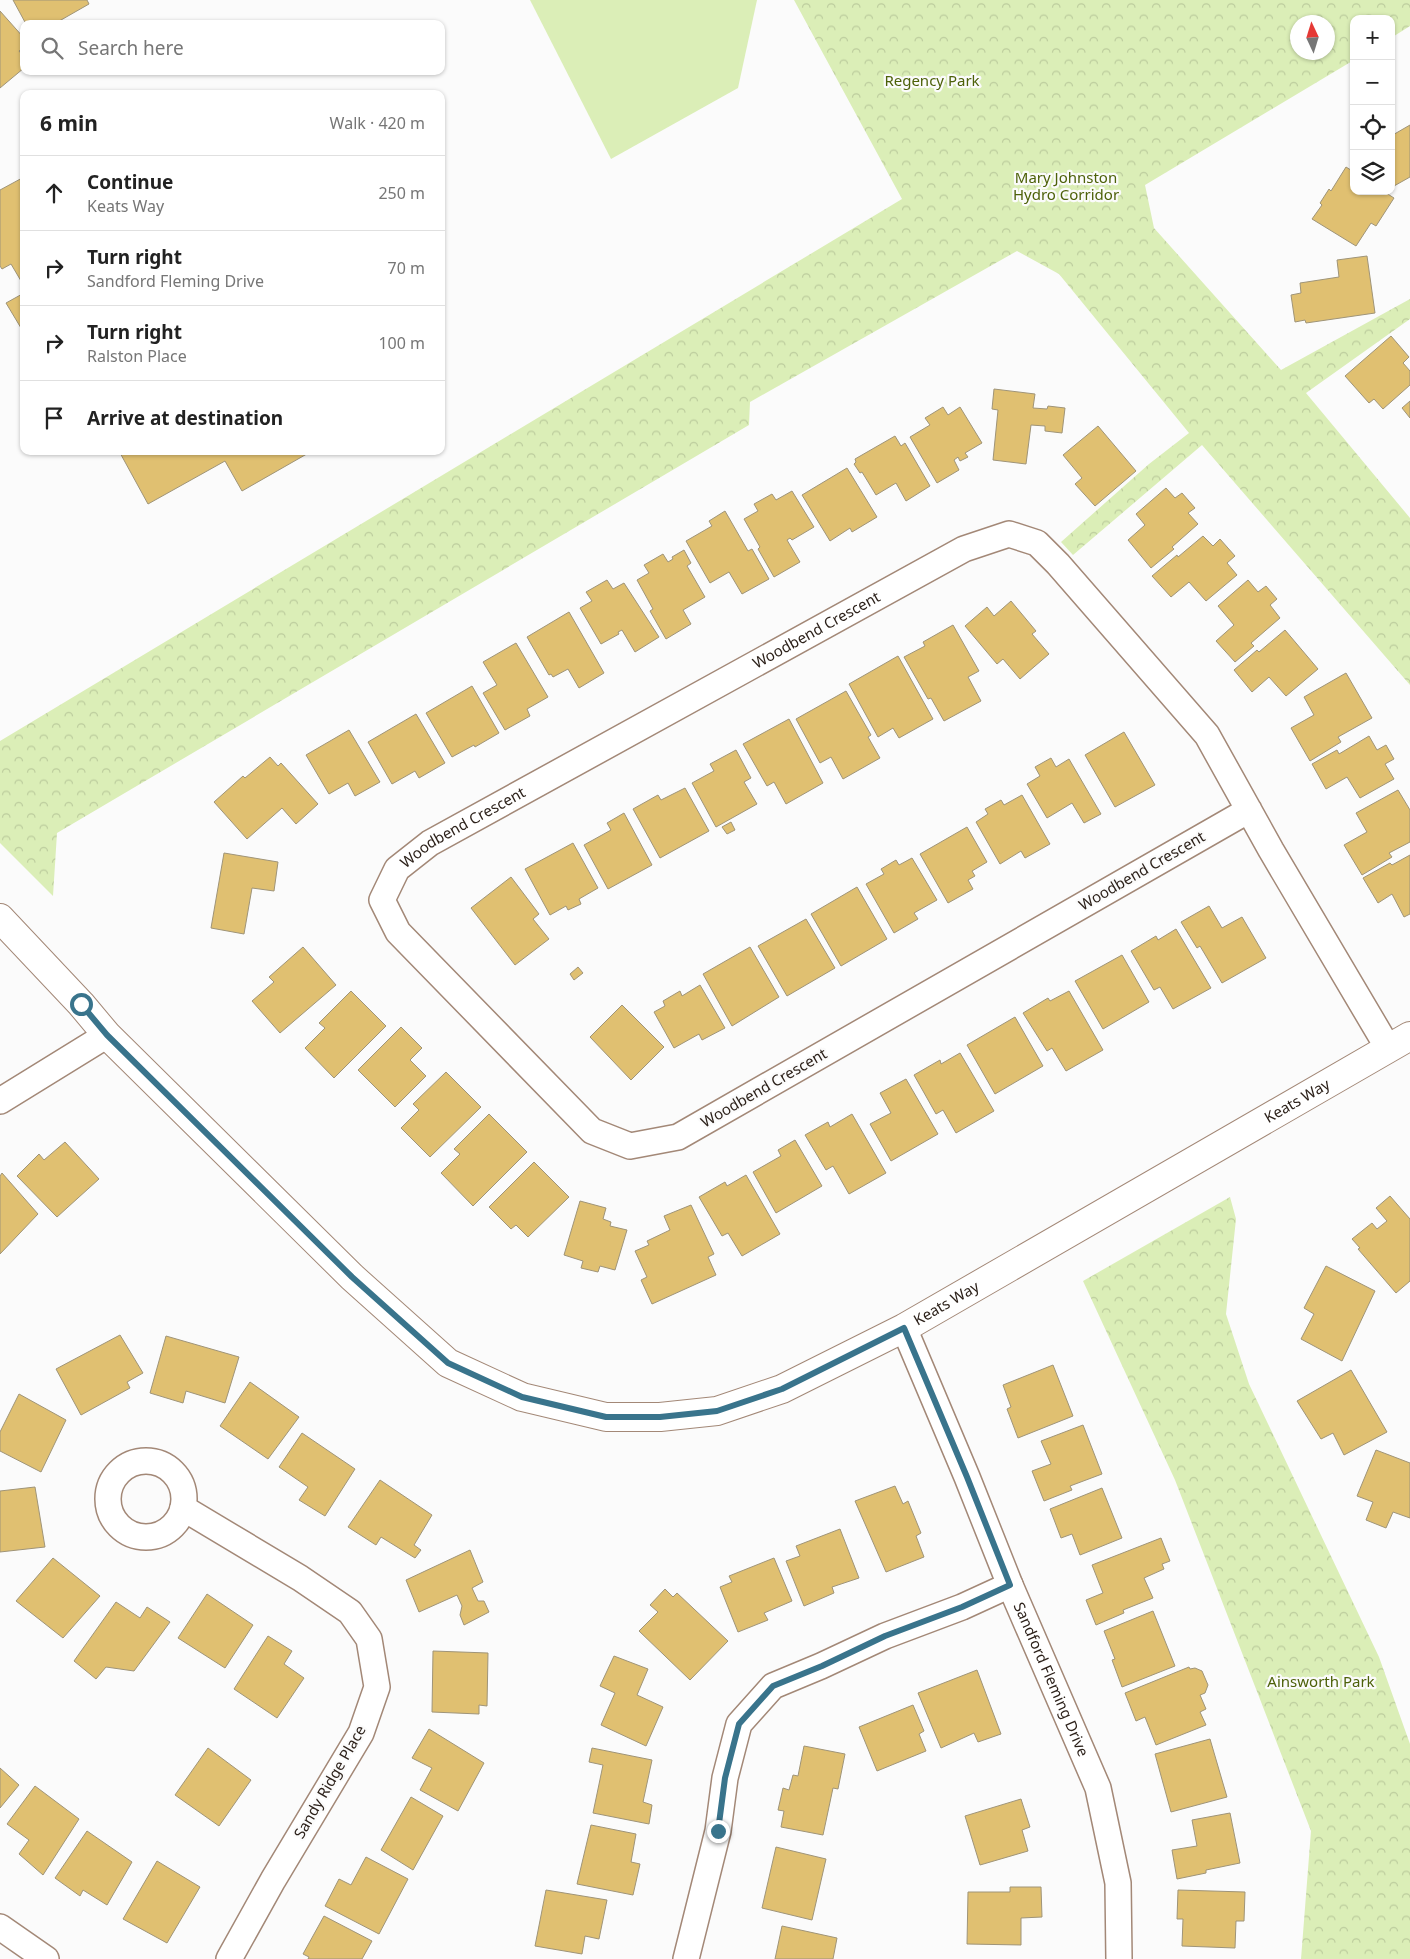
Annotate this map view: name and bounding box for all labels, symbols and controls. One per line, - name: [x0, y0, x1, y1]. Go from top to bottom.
- north arrow: [1290, 15, 1335, 60]
- map controls: [1350, 15, 1395, 195]
- button: +: [1350, 15, 1395, 60]
- search box: [20, 20, 445, 75]
- icon: search: [38, 34, 66, 62]
- text: Search here: [78, 35, 184, 61]
- button: −: [1350, 60, 1395, 105]
- park label: Regency Park: [884, 70, 980, 90]
- button: locate: [1350, 105, 1395, 150]
- text: 6 min: [40, 109, 98, 137]
- text: Walk · 420 m: [330, 112, 425, 134]
- button: layers: [1350, 150, 1395, 195]
- park label: Mary Johnston Hydro Corridor: [1013, 167, 1119, 204]
- text: Continue: [87, 169, 173, 195]
- icon: ahead: [40, 179, 68, 207]
- text: 250 m: [378, 182, 425, 204]
- text: Keats Way: [87, 195, 164, 217]
- text: Turn right: [87, 244, 182, 270]
- icon: right: [40, 254, 68, 282]
- text: 70 m: [388, 257, 425, 279]
- text: Sandford Fleming Drive: [87, 270, 264, 292]
- text: Turn right: [87, 319, 182, 345]
- icon: right: [40, 329, 68, 357]
- text: 100 m: [378, 332, 425, 354]
- text: Ralston Place: [87, 345, 187, 367]
- icon: arrive: [40, 404, 68, 432]
- text: Arrive at destination: [87, 405, 283, 431]
- street label: Woodbend Crescent: [749, 586, 884, 672]
- street label: Woodbend Crescent: [396, 781, 529, 872]
- street label: Woodbend Crescent: [1075, 826, 1209, 914]
- route start: [70, 993, 93, 1016]
- street label: Woodbend Crescent: [697, 1043, 831, 1131]
- street label: Keats Way: [1260, 1073, 1333, 1127]
- street label: Keats Way: [910, 1276, 983, 1329]
- street label: Sandford Fleming Drive: [1010, 1599, 1094, 1759]
- park label: Ainsworth Park: [1267, 1671, 1375, 1691]
- street label: Sandy Ridge Place: [289, 1721, 370, 1842]
- route end: [707, 1820, 730, 1843]

